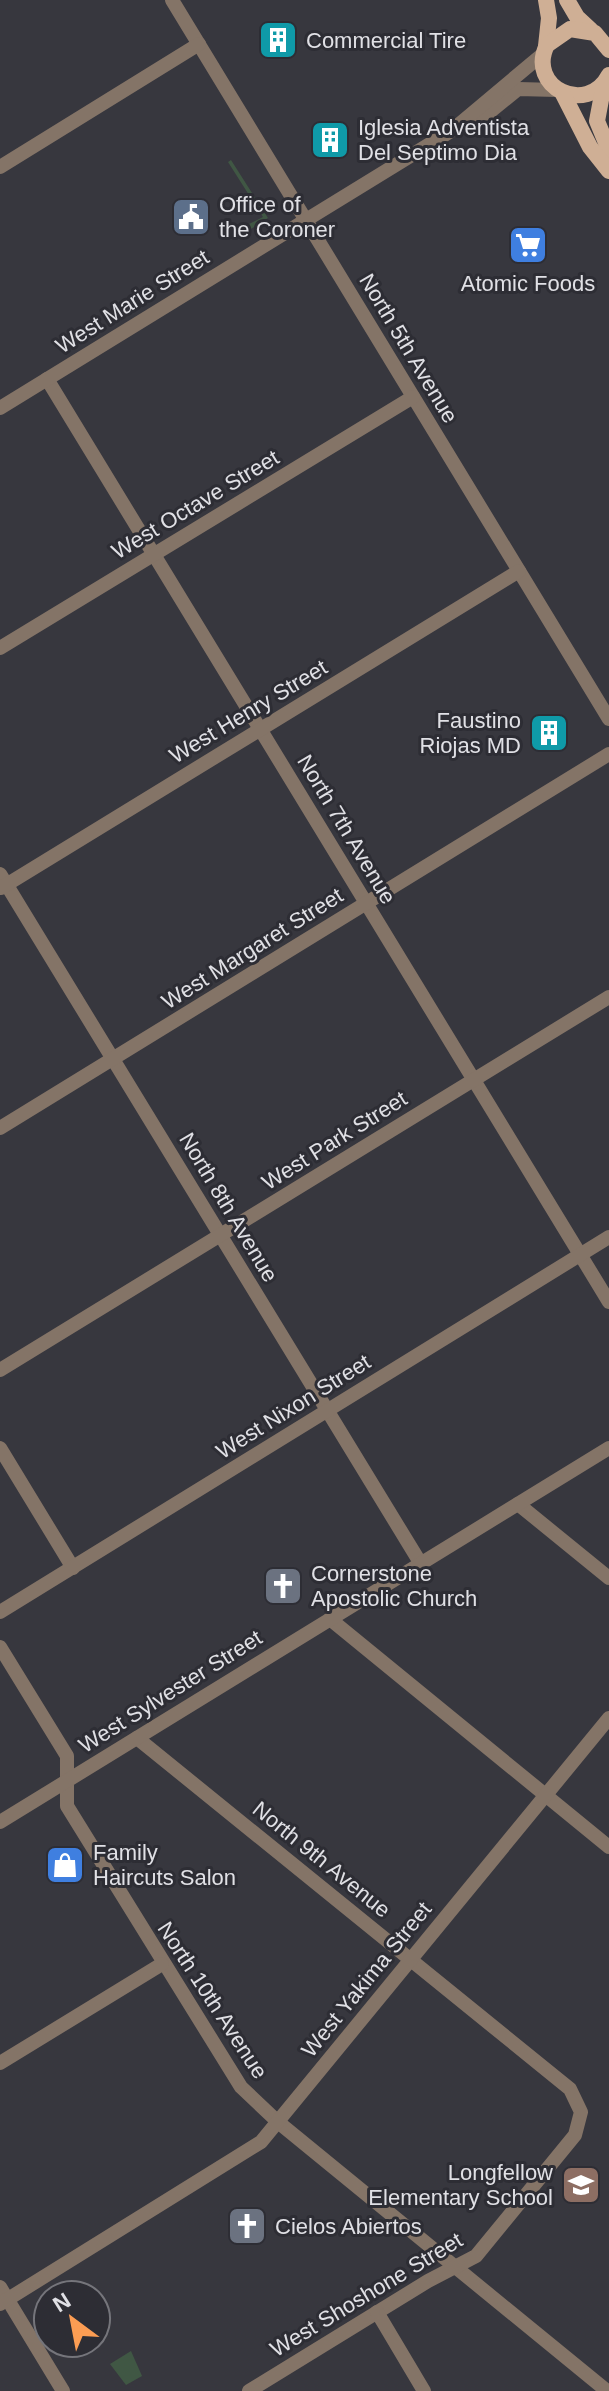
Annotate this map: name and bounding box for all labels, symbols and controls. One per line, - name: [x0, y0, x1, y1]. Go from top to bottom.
- building icon: Commercial Tire: [257, 19, 299, 61]
- place label: Commercial Tire: [306, 28, 466, 53]
- place label: Iglesia Adventista Del Septimo Dia: [358, 115, 530, 165]
- building icon: Iglesia Adventista Del Septimo Dia: [309, 119, 351, 161]
- place label: Office of the Coroner: [219, 192, 335, 242]
- public building icon: Office of the Coroner: [170, 196, 212, 238]
- supermarket icon: Atomic Foods: [507, 224, 549, 266]
- street label: West Marie Street: [51, 244, 213, 359]
- street label: North 5th Avenue: [354, 269, 463, 427]
- place label: Atomic Foods: [461, 271, 595, 296]
- street label: West Octave Street: [107, 445, 283, 564]
- street label: West Henry Street: [165, 655, 332, 768]
- place label: Faustino Riojas MD: [420, 708, 521, 758]
- building icon: Faustino Riojas MD: [528, 712, 570, 754]
- street label: North 7th Avenue: [292, 750, 401, 908]
- street label: West Margaret Street: [157, 883, 347, 1014]
- street label: West Park Street: [257, 1086, 411, 1195]
- street label: North 8th Avenue: [174, 1128, 283, 1286]
- street label: West Nixon Street: [212, 1349, 375, 1464]
- place label: Cornerstone Apostolic Church: [311, 1561, 477, 1611]
- church icon: Cornerstone Apostolic Church: [262, 1565, 304, 1607]
- street label: West Sylvester Street: [74, 1625, 266, 1758]
- street label: North 9th Avenue: [248, 1796, 395, 1922]
- place label: Family Haircuts Salon: [93, 1840, 236, 1890]
- shop icon: Family Haircuts Salon: [44, 1844, 86, 1886]
- street label: West Yakima Street: [296, 1897, 437, 2062]
- street label: North 10th Avenue: [153, 1917, 273, 2083]
- place label: Longfellow Elementary School: [368, 2160, 553, 2210]
- school or university icon: Longfellow Elementary School: [560, 2164, 602, 2206]
- church icon: Cielos Abiertos: [226, 2205, 268, 2247]
- place label: Cielos Abiertos: [275, 2214, 422, 2239]
- street label: West Shoshone Street: [266, 2227, 467, 2362]
- north arrow: [32, 2279, 112, 2359]
- text: N: [48, 2288, 75, 2317]

